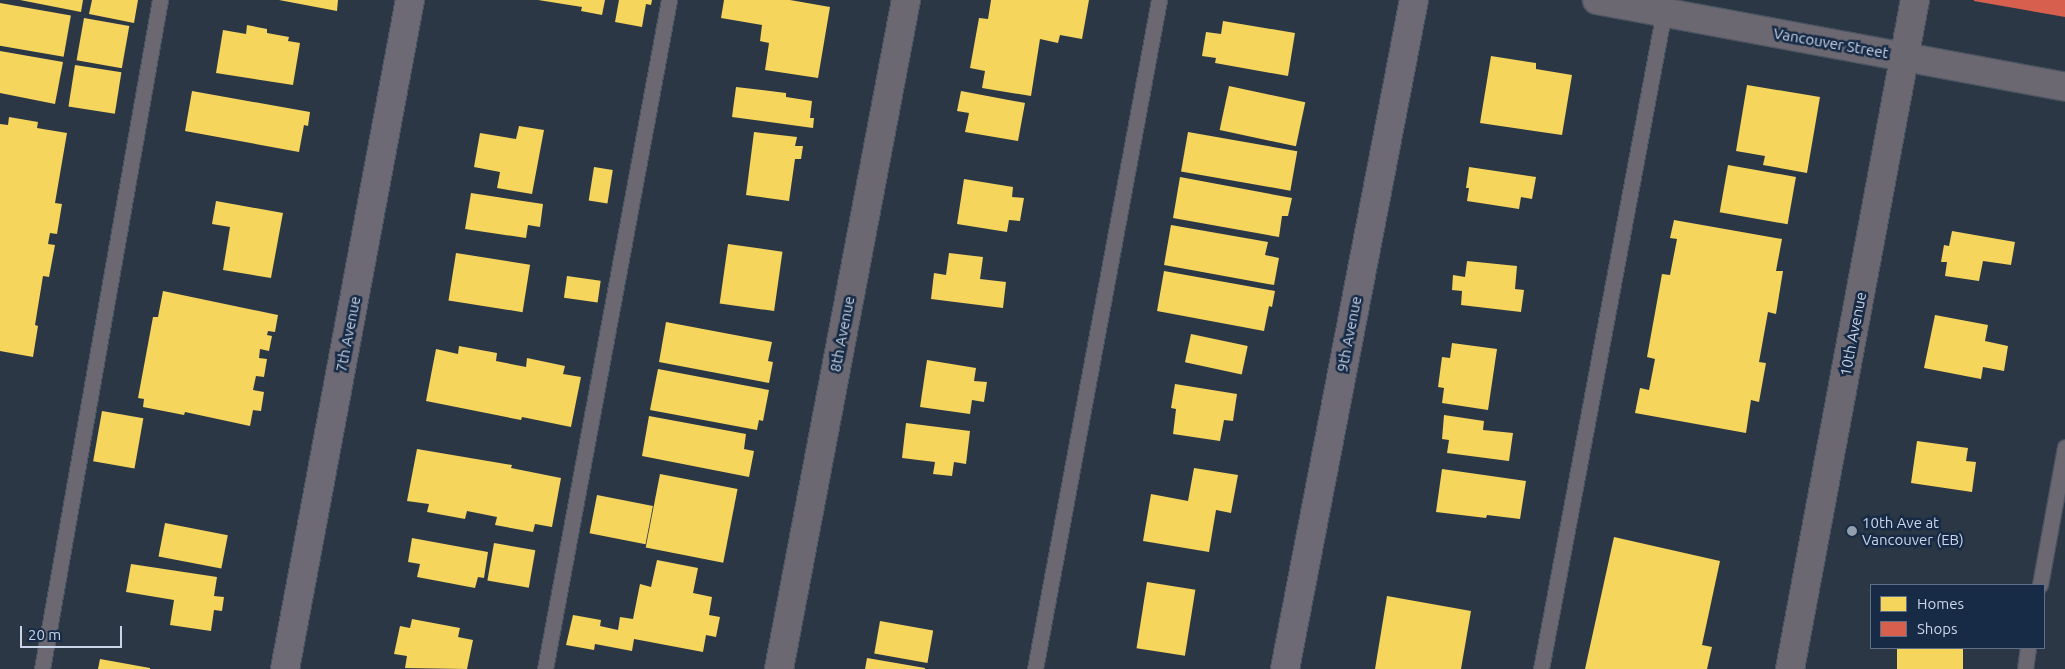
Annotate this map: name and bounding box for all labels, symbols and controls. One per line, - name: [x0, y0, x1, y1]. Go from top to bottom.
- street label: Vancouver Street: [1772, 24, 1890, 62]
- street label: 10th Avenue: [1836, 290, 1870, 378]
- street label: 7th Avenue: [332, 295, 364, 373]
- street label: 8th Avenue: [826, 295, 858, 373]
- street label: 9th Avenue: [1333, 295, 1365, 373]
- place label: 10th Ave at Vancouver (EB): [1862, 513, 1964, 548]
- marker: 10th Ave at Vancouver (EB): [1846, 525, 1858, 537]
- legend: [1870, 584, 2045, 649]
- text: Homes: [1917, 595, 1964, 612]
- scale bar: [22, 616, 125, 648]
- text: Shops: [1917, 620, 1958, 637]
- text: 20 m: [28, 626, 61, 643]

